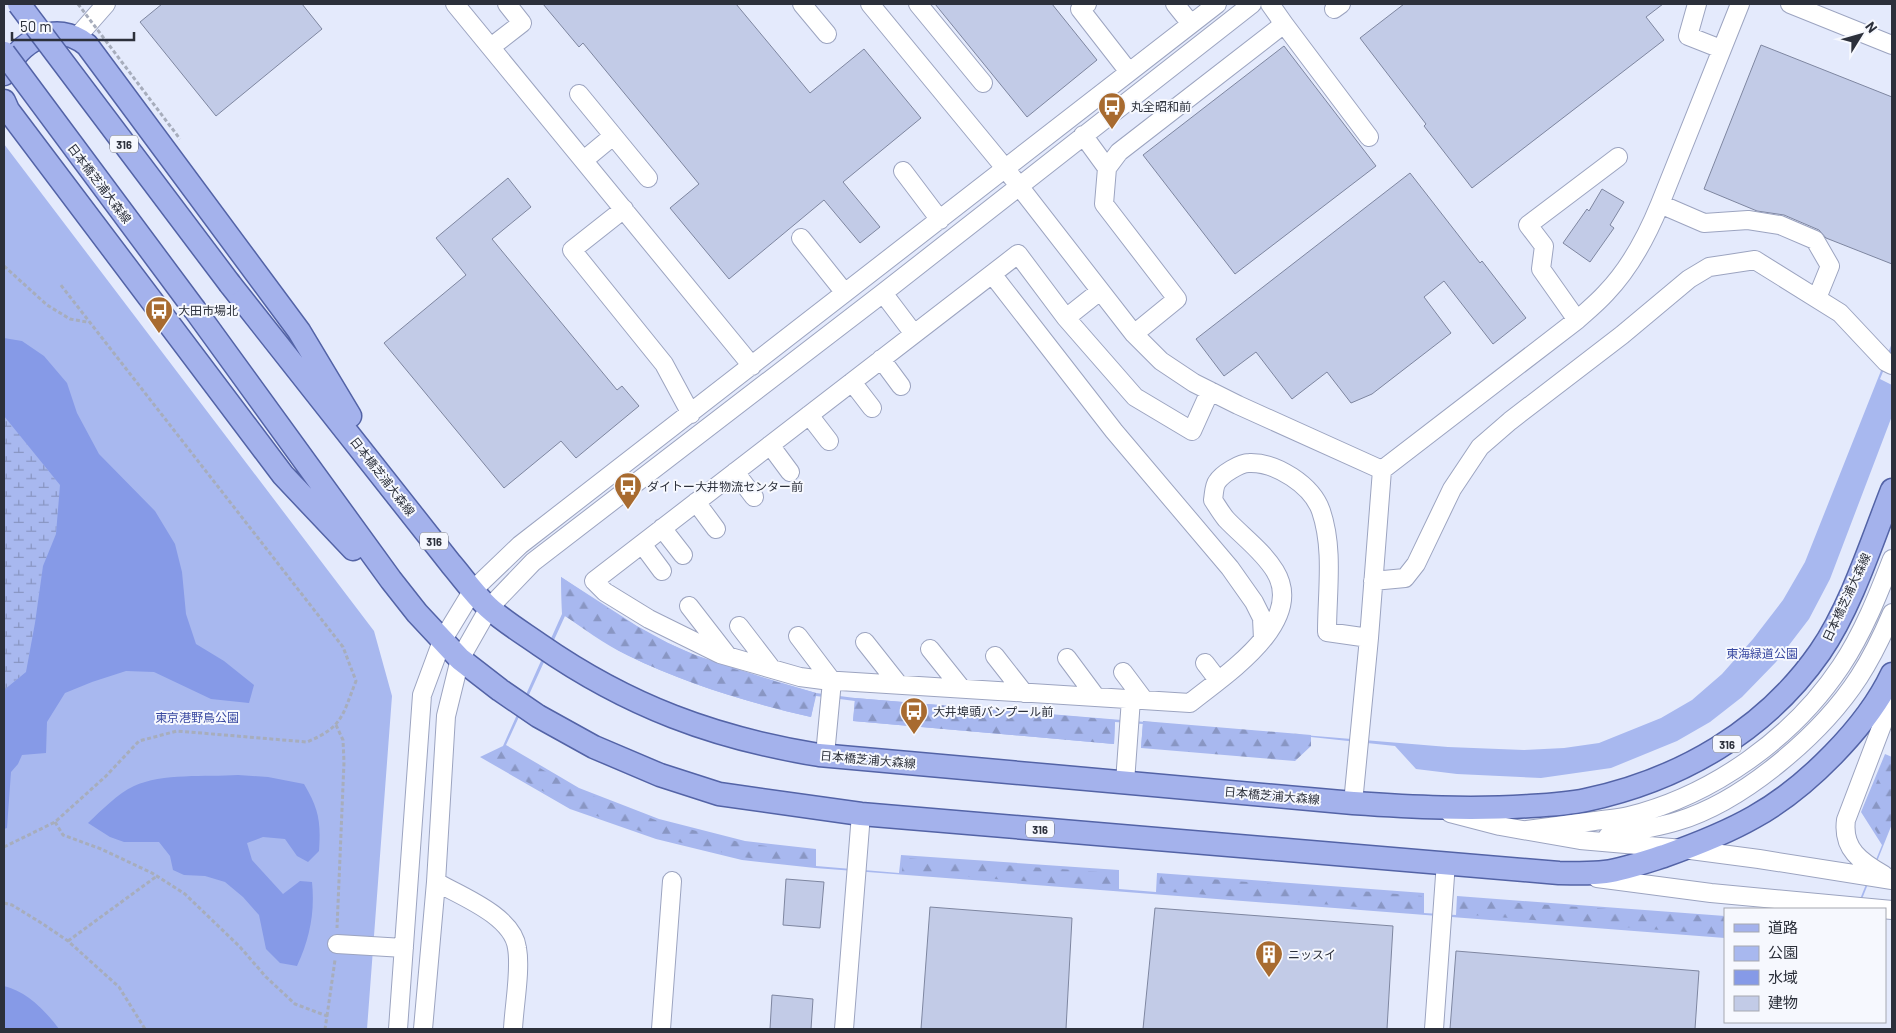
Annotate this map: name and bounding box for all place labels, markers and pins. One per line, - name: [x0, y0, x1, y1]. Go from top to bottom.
- bus stop icon: 丸全昭和前: [1097, 91, 1127, 130]
- place label: 丸全昭和前: [1131, 99, 1191, 113]
- bus stop icon: 大田市場北: [144, 295, 174, 334]
- place label: 大田市場北: [178, 303, 238, 317]
- bus stop icon: ダイトー大井物流センター前: [613, 471, 643, 510]
- place label: ダイトー大井物流センター前: [647, 479, 803, 493]
- bus stop icon: 大井埠頭バンプール前: [899, 696, 929, 735]
- place label: 大井埠頭バンプール前: [933, 704, 1053, 718]
- building icon: ニッスイ: [1254, 939, 1284, 978]
- place label: ニッスイ: [1288, 947, 1336, 961]

